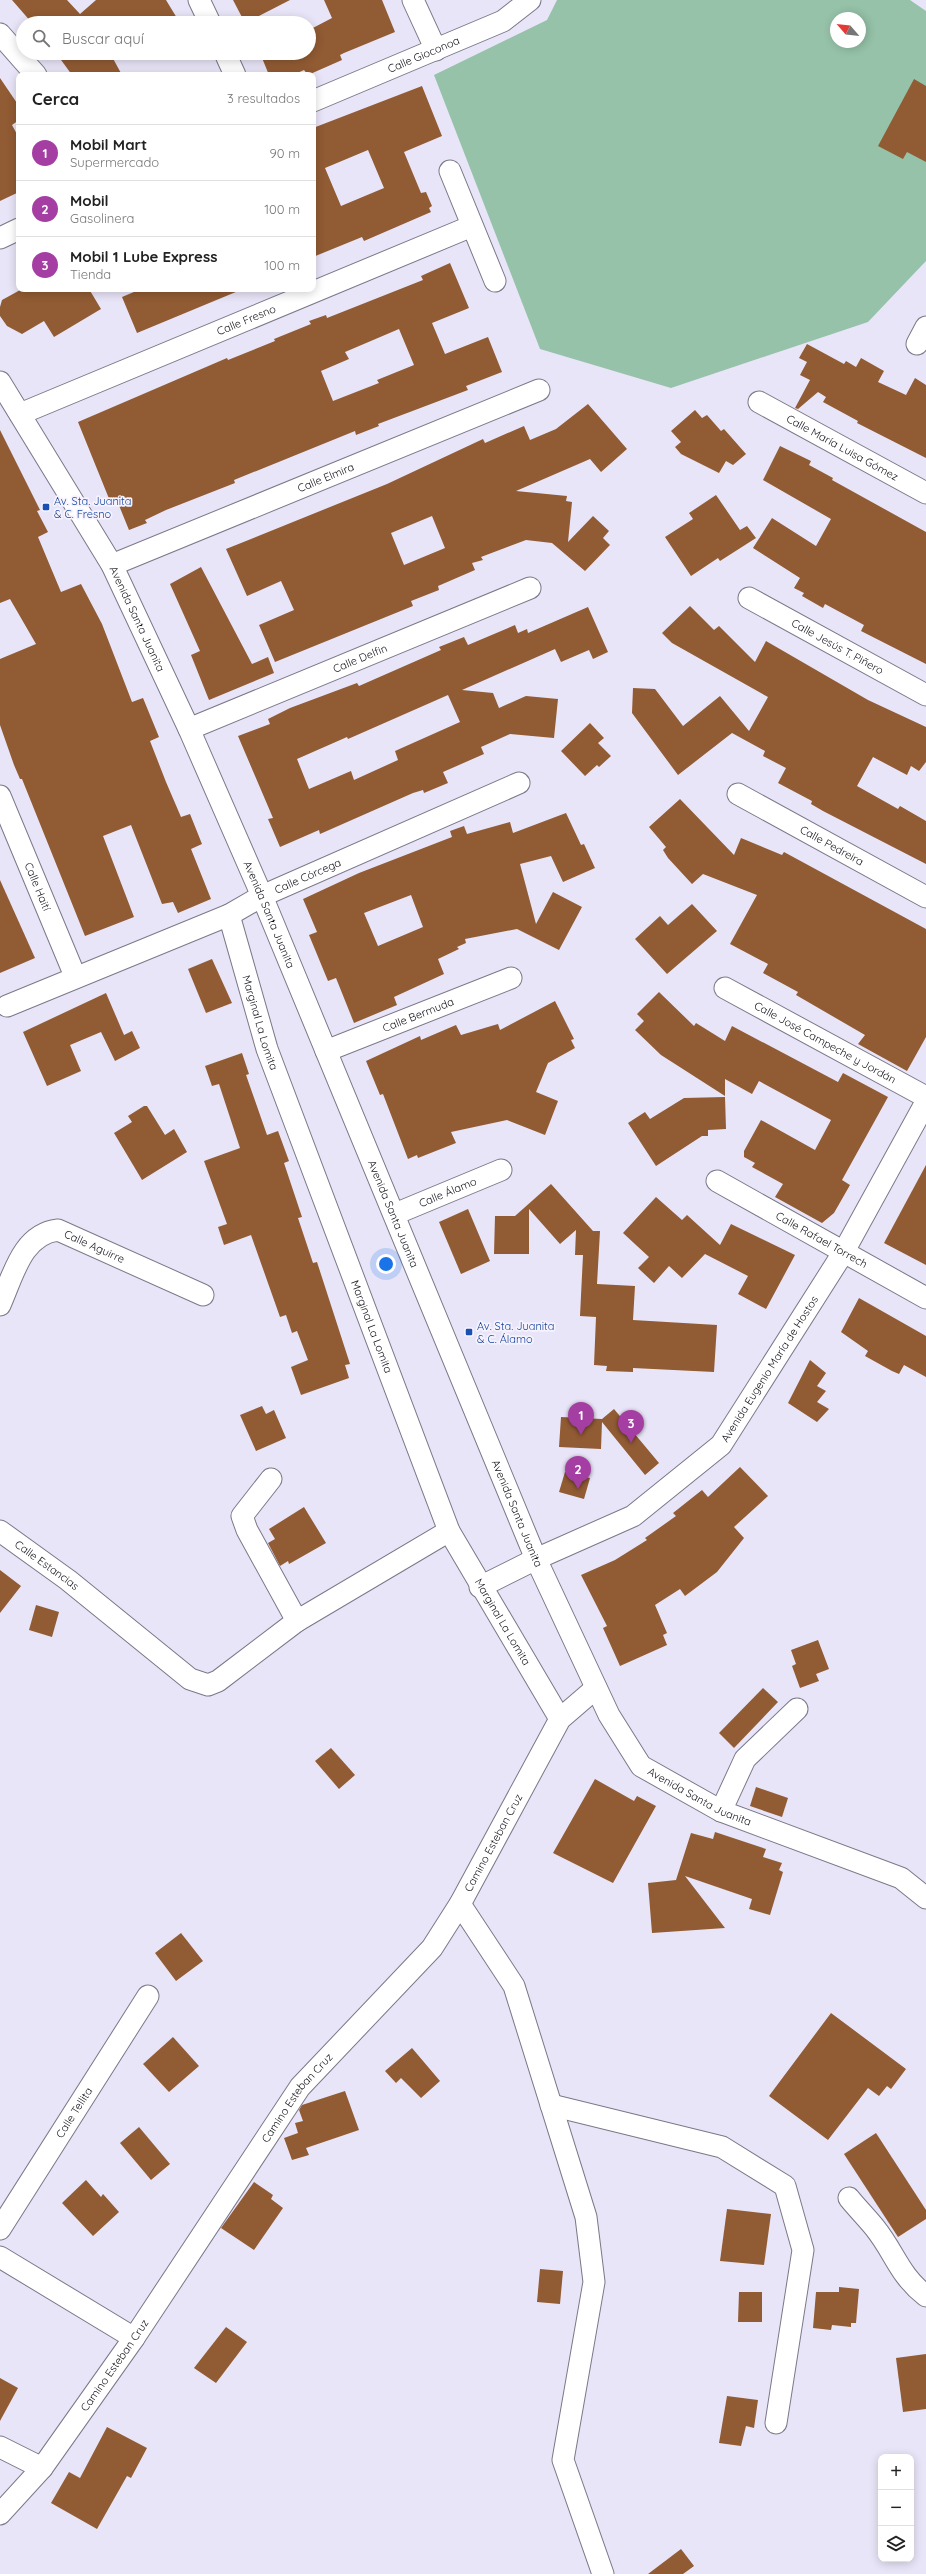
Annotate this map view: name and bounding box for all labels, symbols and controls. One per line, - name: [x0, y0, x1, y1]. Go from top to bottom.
- north arrow: [830, 12, 866, 48]
- search box: [16, 16, 316, 60]
- icon: search: [30, 27, 52, 49]
- text: Buscar aquí: [62, 29, 144, 48]
- street label: Calle Gioconoa: [386, 33, 462, 76]
- text: Cerca: [32, 88, 79, 109]
- text: 3 resultados: [227, 90, 300, 106]
- text: Mobil Mart: [70, 135, 147, 154]
- text: 1: [42, 145, 48, 161]
- text: 90 m: [270, 145, 300, 161]
- text: Supermercado: [70, 154, 159, 170]
- text: Mobil: [70, 191, 109, 210]
- text: 2: [41, 201, 49, 217]
- text: 100 m: [264, 201, 300, 217]
- text: Gasolinera: [70, 210, 134, 226]
- text: Mobil 1 Lube Express: [70, 247, 217, 266]
- text: 3: [42, 257, 48, 273]
- text: 100 m: [264, 257, 300, 273]
- text: Tienda: [70, 266, 111, 282]
- street label: Calle Fresno: [215, 301, 278, 338]
- street label: Calle María Luisa Gómez: [784, 411, 901, 484]
- street label: Calle Elmira: [295, 460, 356, 495]
- place label: Av. Sta. Juanita & C. Fresno: [54, 494, 132, 521]
- marker: Av. Sta. Juanita & C. Fresno: [41, 502, 51, 512]
- street label: Avenida Santa Juanita: [107, 564, 168, 674]
- street label: Calle Jesús T. Piñero: [789, 616, 886, 678]
- street label: Calle Delfin: [331, 641, 389, 676]
- street label: Calle Pedreira: [797, 822, 866, 869]
- street label: Calle Córcega: [272, 855, 343, 897]
- street label: Avenida Santa Juanita: [241, 859, 298, 970]
- street label: Calle Haití: [21, 860, 54, 913]
- street label: Marginal La Lomita: [239, 973, 281, 1072]
- street label: Calle Bermuda: [380, 994, 456, 1035]
- street label: Calle José Campeche y Jordán: [752, 998, 899, 1086]
- street label: Avenida Santa Juanita: [365, 1158, 422, 1270]
- street label: Calle Álamo: [417, 1174, 479, 1210]
- street label: Calle Rafael Torrech: [773, 1208, 870, 1271]
- street label: Calle Aguirre: [62, 1227, 127, 1266]
- your location: [376, 1254, 396, 1274]
- street label: Marginal La Lomita: [348, 1278, 396, 1375]
- street label: Avenida Eugenio María de Hostos: [718, 1293, 821, 1445]
- place label: Av. Sta. Juanita & C. Álamo: [477, 1319, 555, 1346]
- marker: Av. Sta. Juanita & C. Álamo: [464, 1327, 474, 1337]
- pin: 1: [568, 1402, 594, 1435]
- pin: 3: [618, 1410, 644, 1443]
- pin: 2: [565, 1456, 591, 1489]
- street label: Avenida Santa Juanita: [489, 1458, 546, 1569]
- street label: Calle Estancias: [12, 1537, 82, 1593]
- street label: Marginal La Lomita: [472, 1576, 534, 1668]
- street label: Avenida Santa Juanita: [645, 1764, 753, 1829]
- street label: Camino Esteban Cruz: [461, 1791, 525, 1894]
- street label: Camino Esteban Cruz: [258, 2050, 336, 2145]
- street label: Calle Tellita: [53, 2085, 95, 2141]
- street label: Camino Esteban Cruz: [77, 2317, 151, 2414]
- map controls: [878, 2454, 914, 2562]
- button: +: [878, 2454, 914, 2490]
- button: −: [878, 2490, 914, 2526]
- button: layers: [878, 2526, 914, 2562]

